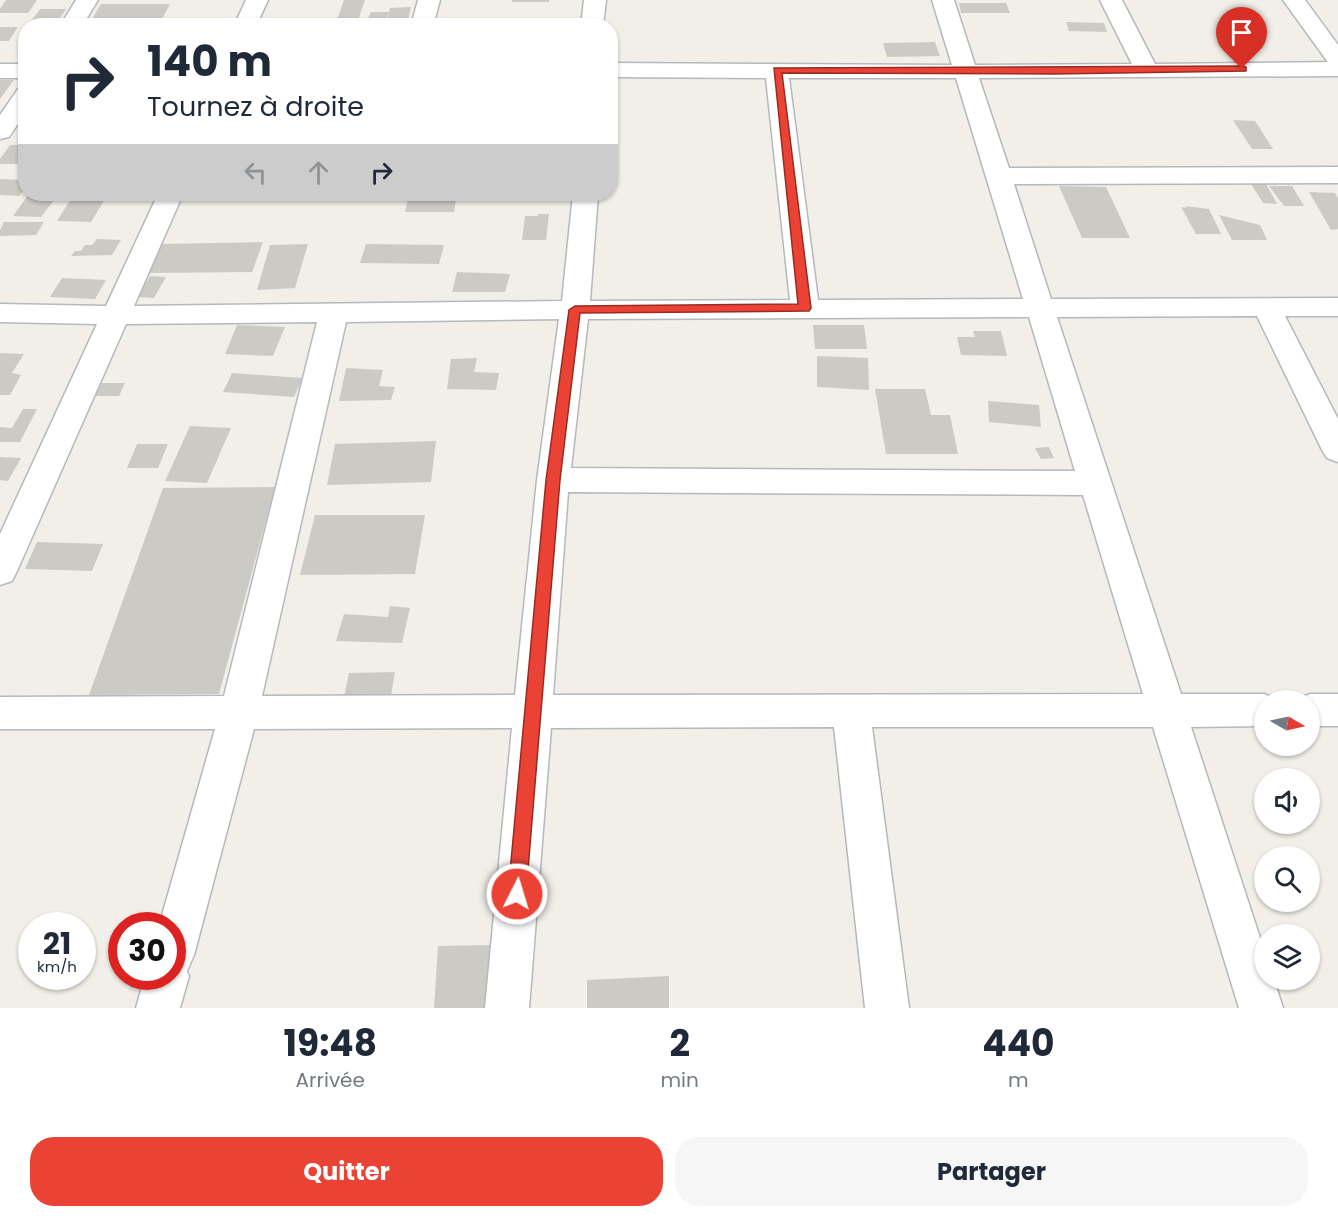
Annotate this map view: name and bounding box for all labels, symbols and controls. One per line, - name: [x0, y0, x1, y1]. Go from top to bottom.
- pin: [1216, 7, 1267, 69]
- icon: arrive: [1225, 16, 1258, 49]
- text: 140 m: [147, 32, 272, 91]
- icon: right: [48, 42, 126, 120]
- text: Tournez à droite: [147, 88, 364, 125]
- icon: left: [239, 156, 272, 189]
- icon: ahead: [302, 156, 335, 189]
- icon: right: [365, 156, 398, 189]
- north arrow: [1254, 690, 1320, 756]
- map controls: [1254, 690, 1320, 990]
- button: sound: [1254, 768, 1320, 834]
- button: search: [1254, 846, 1320, 912]
- position arrow: [485, 862, 549, 926]
- speed limit sign: 30: [108, 912, 186, 990]
- text: 21: [43, 922, 71, 965]
- button: layers: [1254, 924, 1320, 990]
- text: km/h: [37, 956, 77, 977]
- text: 19:48: [283, 1018, 377, 1069]
- text: 2: [669, 1018, 690, 1069]
- text: 440: [982, 1018, 1055, 1069]
- text: Arrivée: [296, 1066, 365, 1094]
- text: min: [661, 1066, 699, 1094]
- text: m: [1008, 1066, 1029, 1094]
- button: Quitter: [30, 1137, 663, 1206]
- button: Partager: [675, 1137, 1308, 1206]

